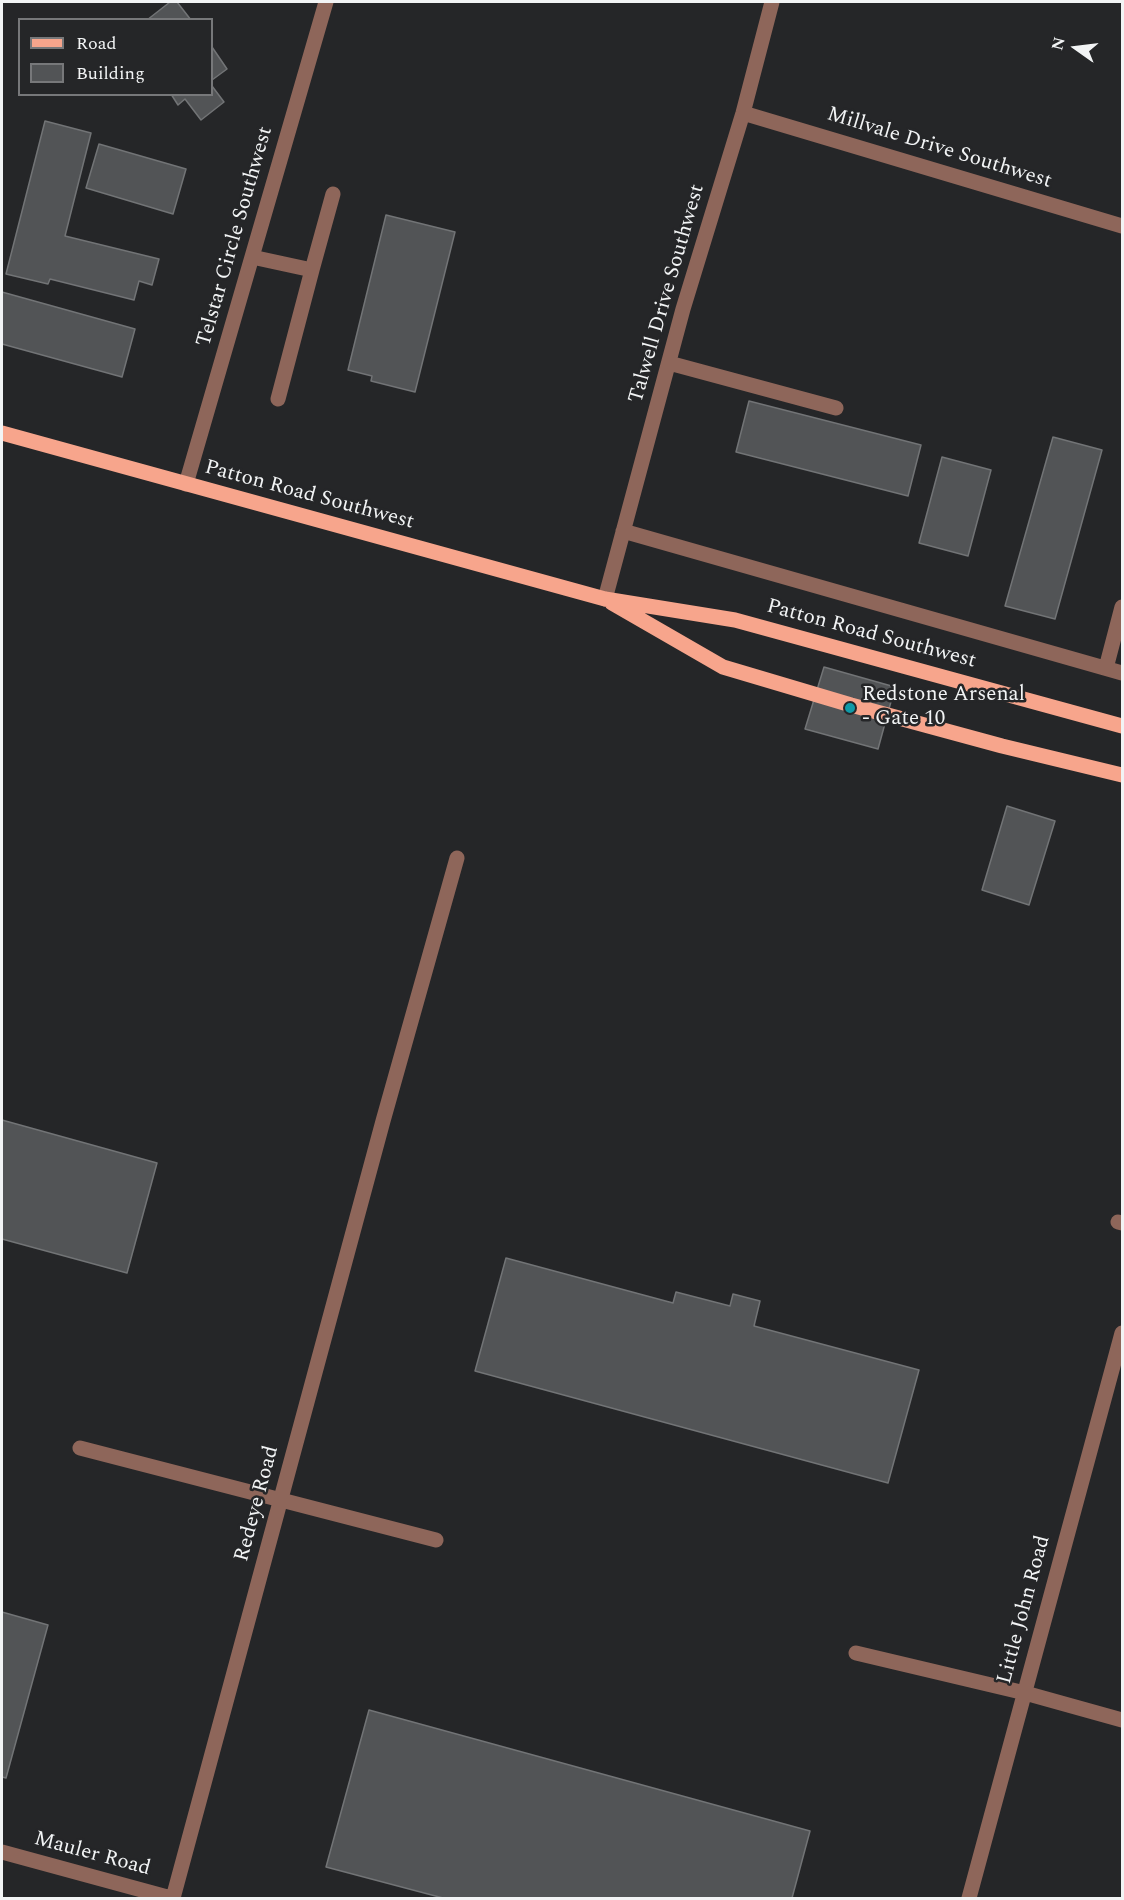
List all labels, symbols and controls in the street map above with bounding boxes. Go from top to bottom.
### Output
legend [18,18,213,96]
north arrow [1046,18,1106,78]
text: Road [76,30,117,57]
text: N [1045,34,1072,53]
text: Building [76,60,145,87]
street label: Millvale Drive Southwest [823,103,1055,195]
street label: Telstar Circle Southwest [192,124,280,350]
street label: Talwell Drive Southwest [625,182,711,406]
street label: Patton Road Southwest [201,456,417,536]
street label: Patton Road Southwest [763,595,979,675]
place label: Redstone Arsenal - Gate 10 [862,683,1025,733]
marker: Redstone Arsenal - Gate 10 [843,701,857,715]
street label: Redeye Road [230,1443,286,1565]
street label: Little John Road [993,1533,1057,1687]
street label: Mauler Road [31,1827,153,1883]

